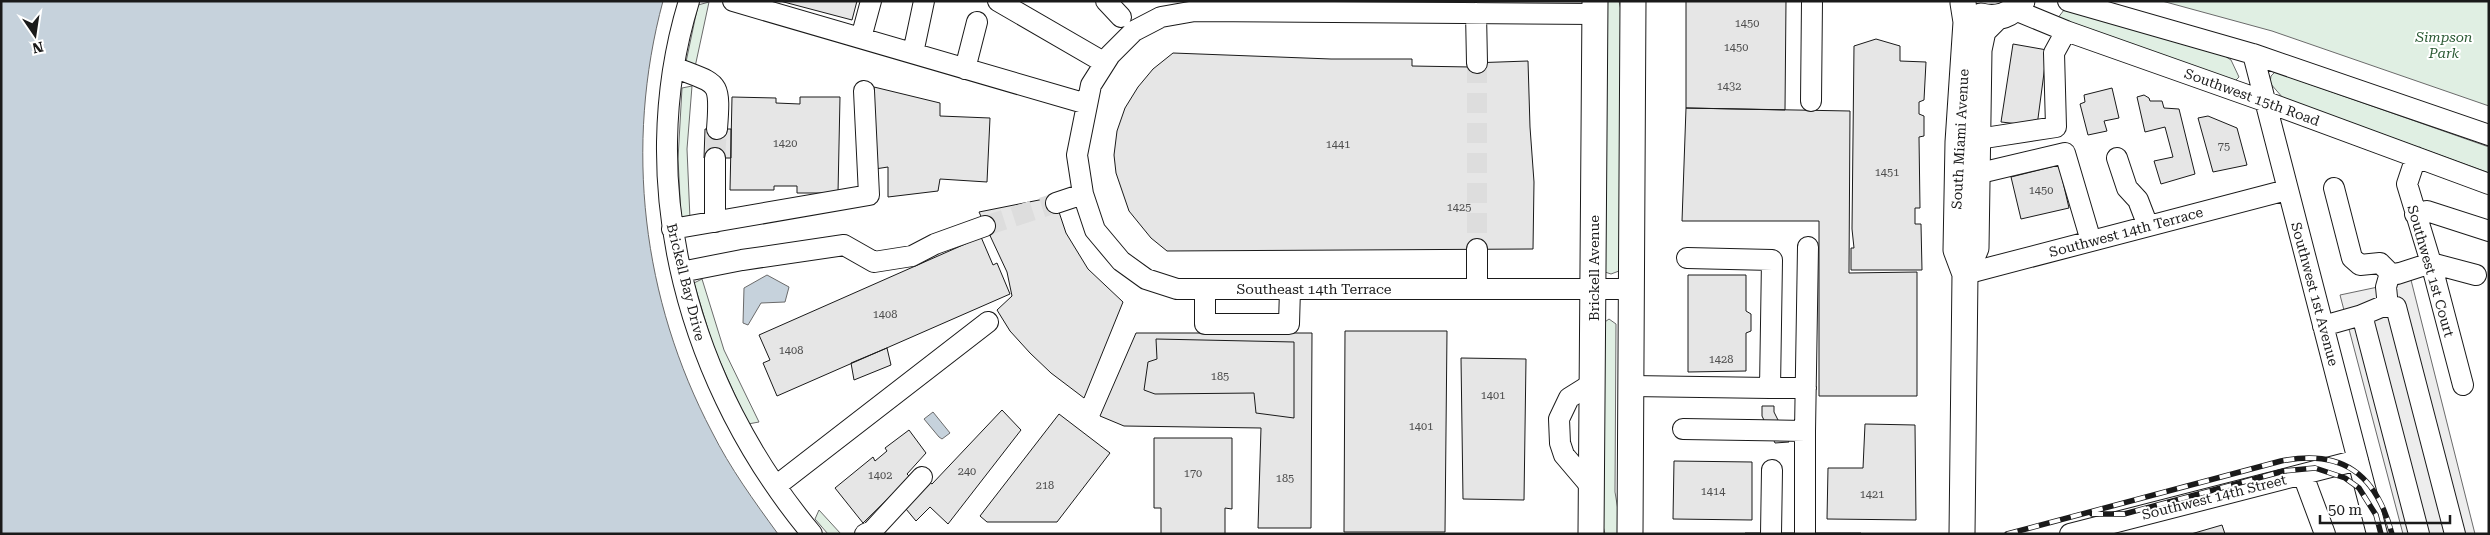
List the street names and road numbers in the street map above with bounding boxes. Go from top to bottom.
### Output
street label: Southwest 15th Road [2182,65,2322,129]
street label: South Miami Avenue [1948,68,1972,210]
street label: Southwest 1st Court [2404,203,2458,339]
street label: Southwest 14th Terrace [2047,204,2205,260]
street label: Brickell Avenue [1586,215,1602,321]
street label: Southwest 1st Avenue [2288,220,2342,368]
street label: Brickell Bay Drive [664,222,708,343]
street label: Southeast 14th Terrace [1236,281,1392,297]
street label: Southwest 14th Street [2140,471,2288,523]

